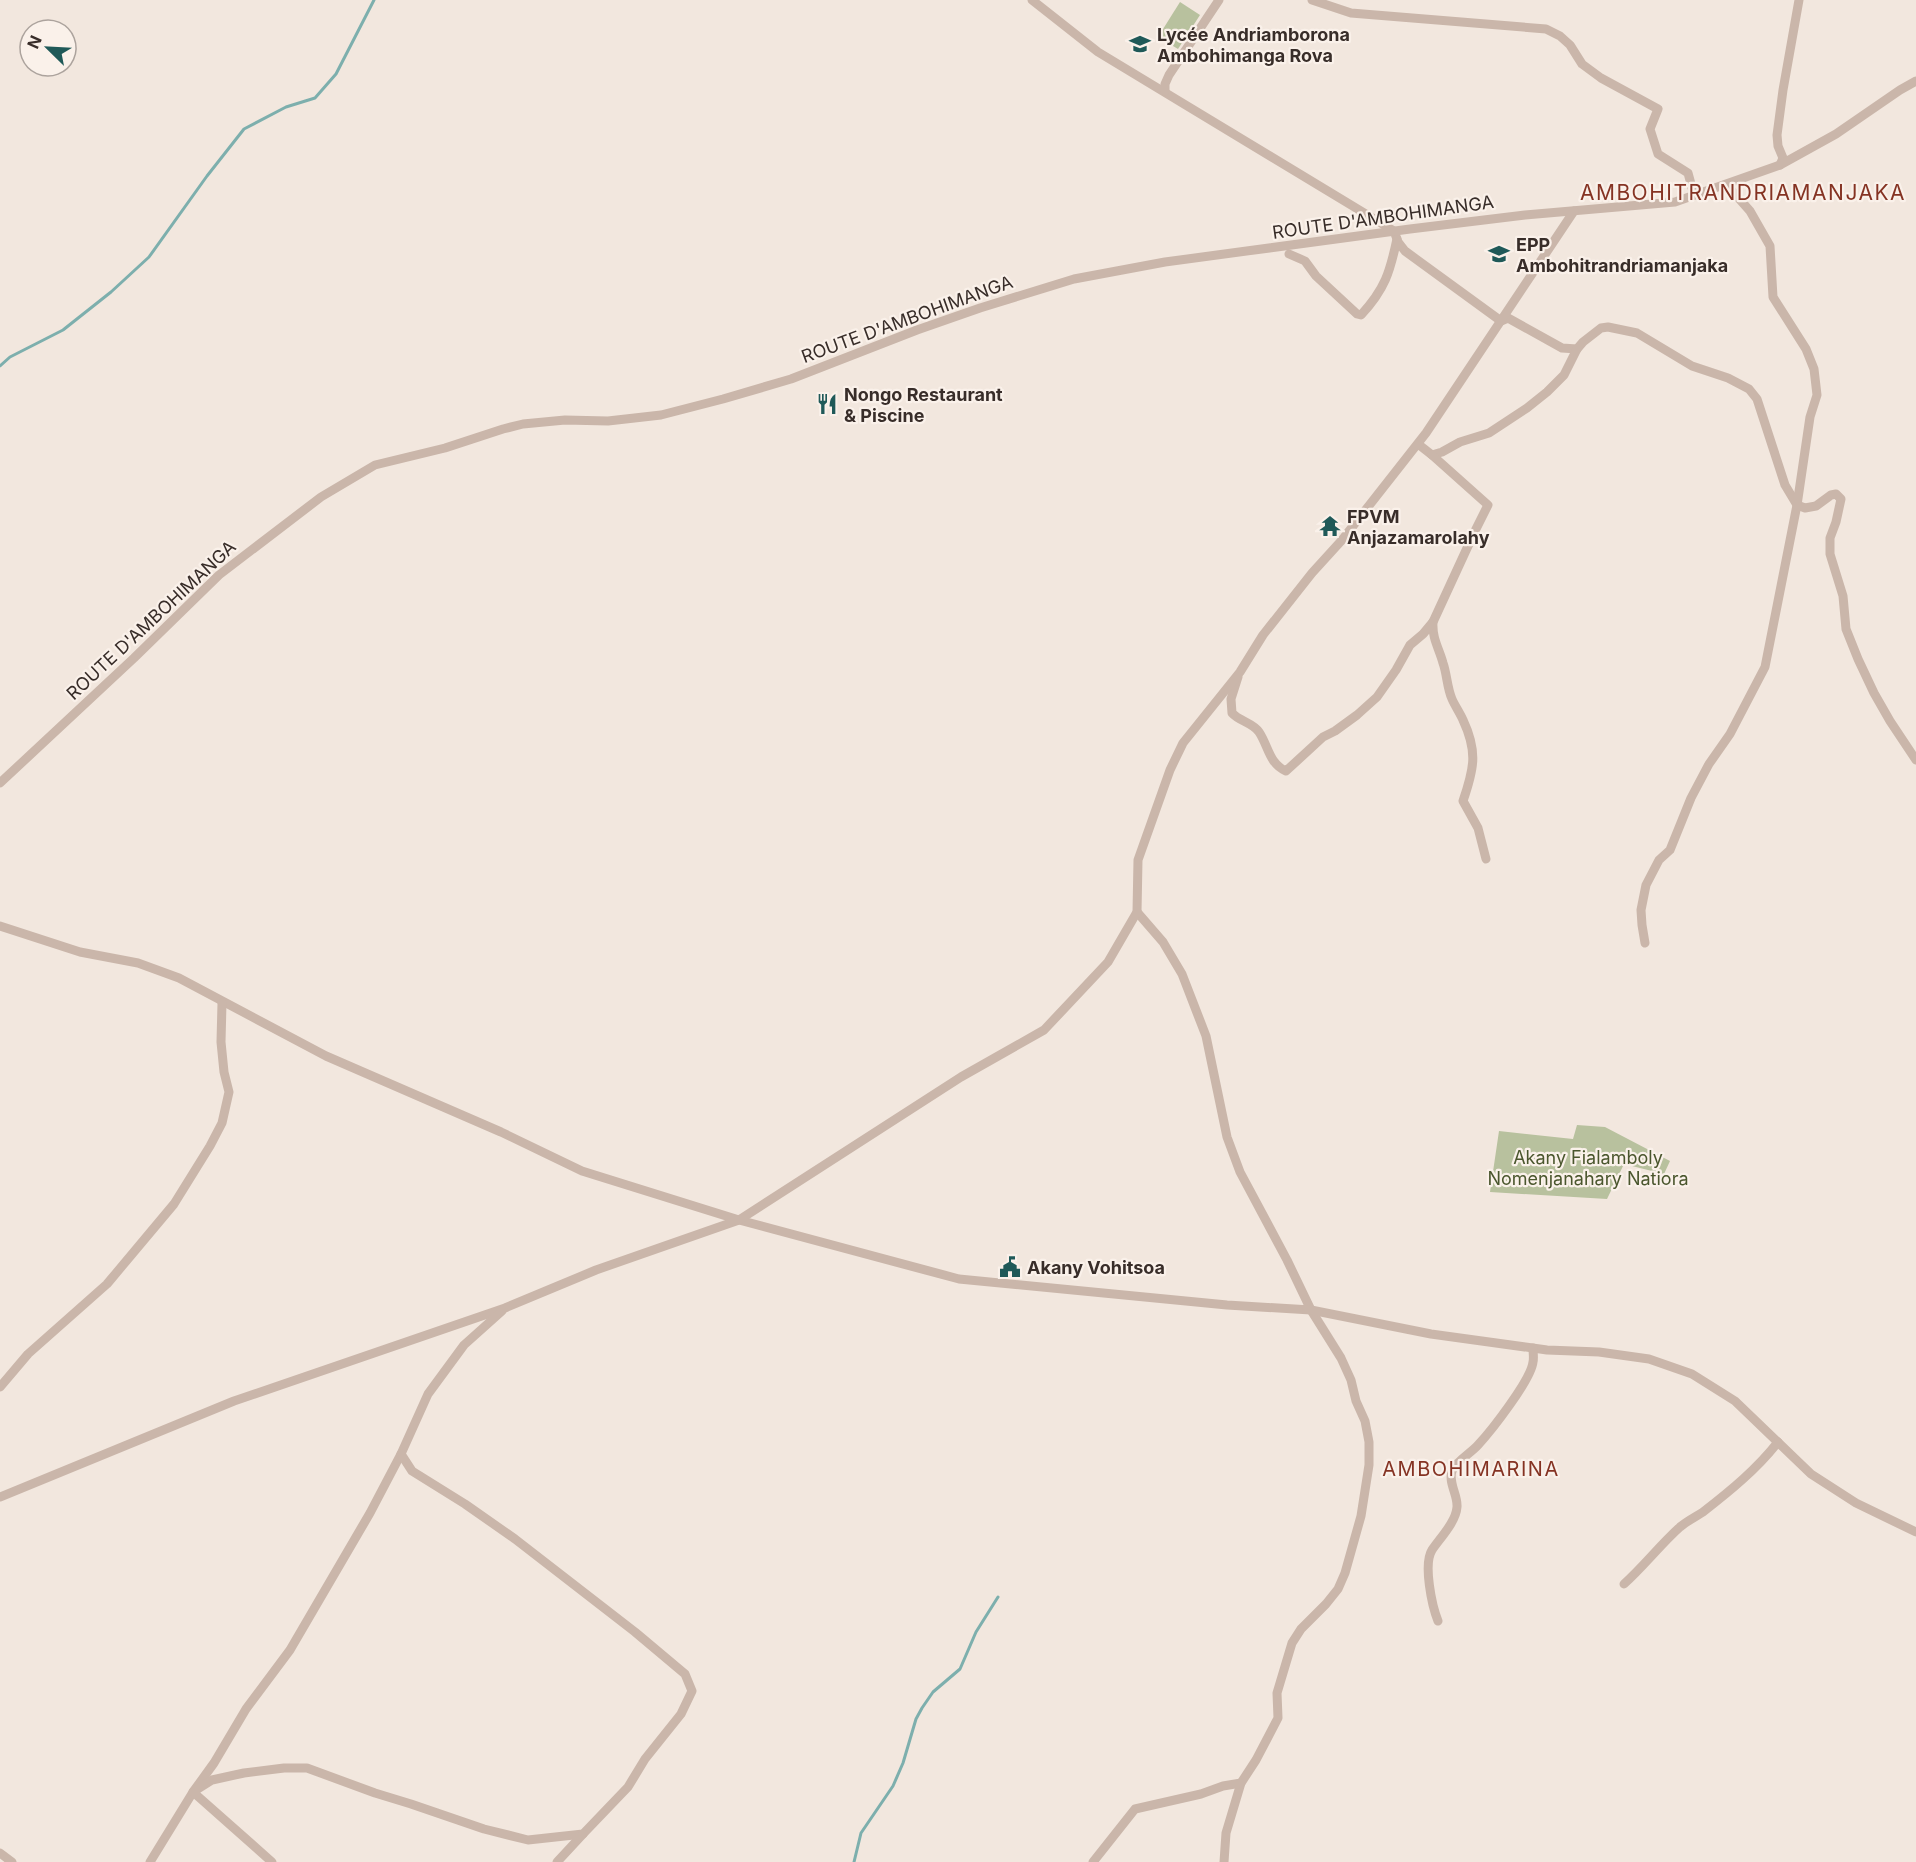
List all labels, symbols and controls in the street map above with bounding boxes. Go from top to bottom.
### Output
north arrow [18,18,78,78]
place label: Lycée Andriamborona Ambohimanga Rova [1157,24,1350,66]
text: N [23,32,46,52]
school or university icon: Lycée Andriamborona Ambohimanga Rova [1128,32,1152,56]
district label: AMBOHITRANDRIAMANJAKA [1580,180,1906,205]
street label: ROUTE D'AMBOHIMANGA [1271,191,1495,243]
place label: EPP Ambohitrandriamanjaka [1516,234,1728,276]
school or university icon: EPP Ambohitrandriamanjaka [1487,242,1511,266]
street label: ROUTE D'AMBOHIMANGA [798,271,1016,367]
place label: Nongo Restaurant & Piscine [844,384,1003,426]
restaurant icon: Nongo Restaurant & Piscine [815,392,839,416]
place label: FPVM Anjazamarolahy [1347,506,1490,548]
temple icon: FPVM Anjazamarolahy [1318,514,1342,538]
street label: ROUTE D'AMBOHIMANGA [62,536,240,704]
park label: Akany Fialamboly Nomenjanahary Natiora [1487,1147,1689,1189]
public building icon: Akany Vohitsoa [998,1255,1022,1279]
place label: Akany Vohitsoa [1027,1257,1165,1278]
district label: AMBOHIMARINA [1382,1457,1560,1481]

